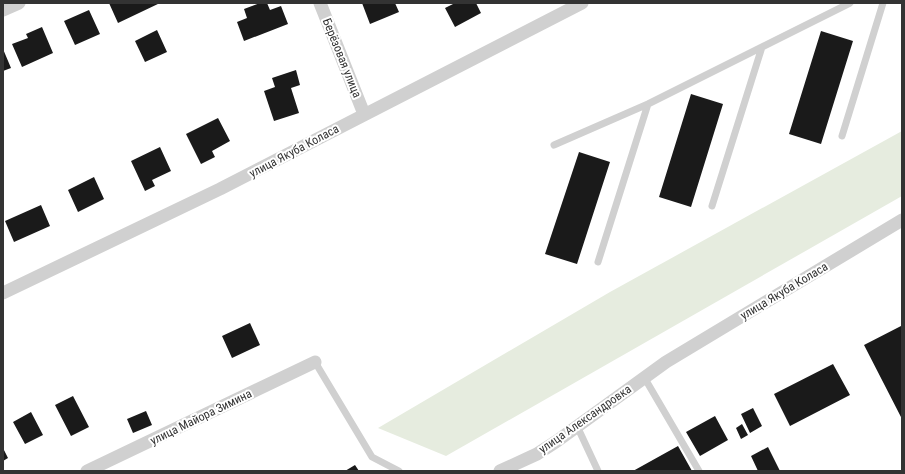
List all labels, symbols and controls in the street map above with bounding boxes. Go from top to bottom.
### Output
street label: Берёзовая улица [320,16,364,100]
street label: улица Якуба Коласа [247,121,341,180]
street label: улица Якуба Коласа [738,259,830,323]
street label: улица Александровка [536,382,634,456]
street label: улица Майора Зимина [148,386,254,448]

